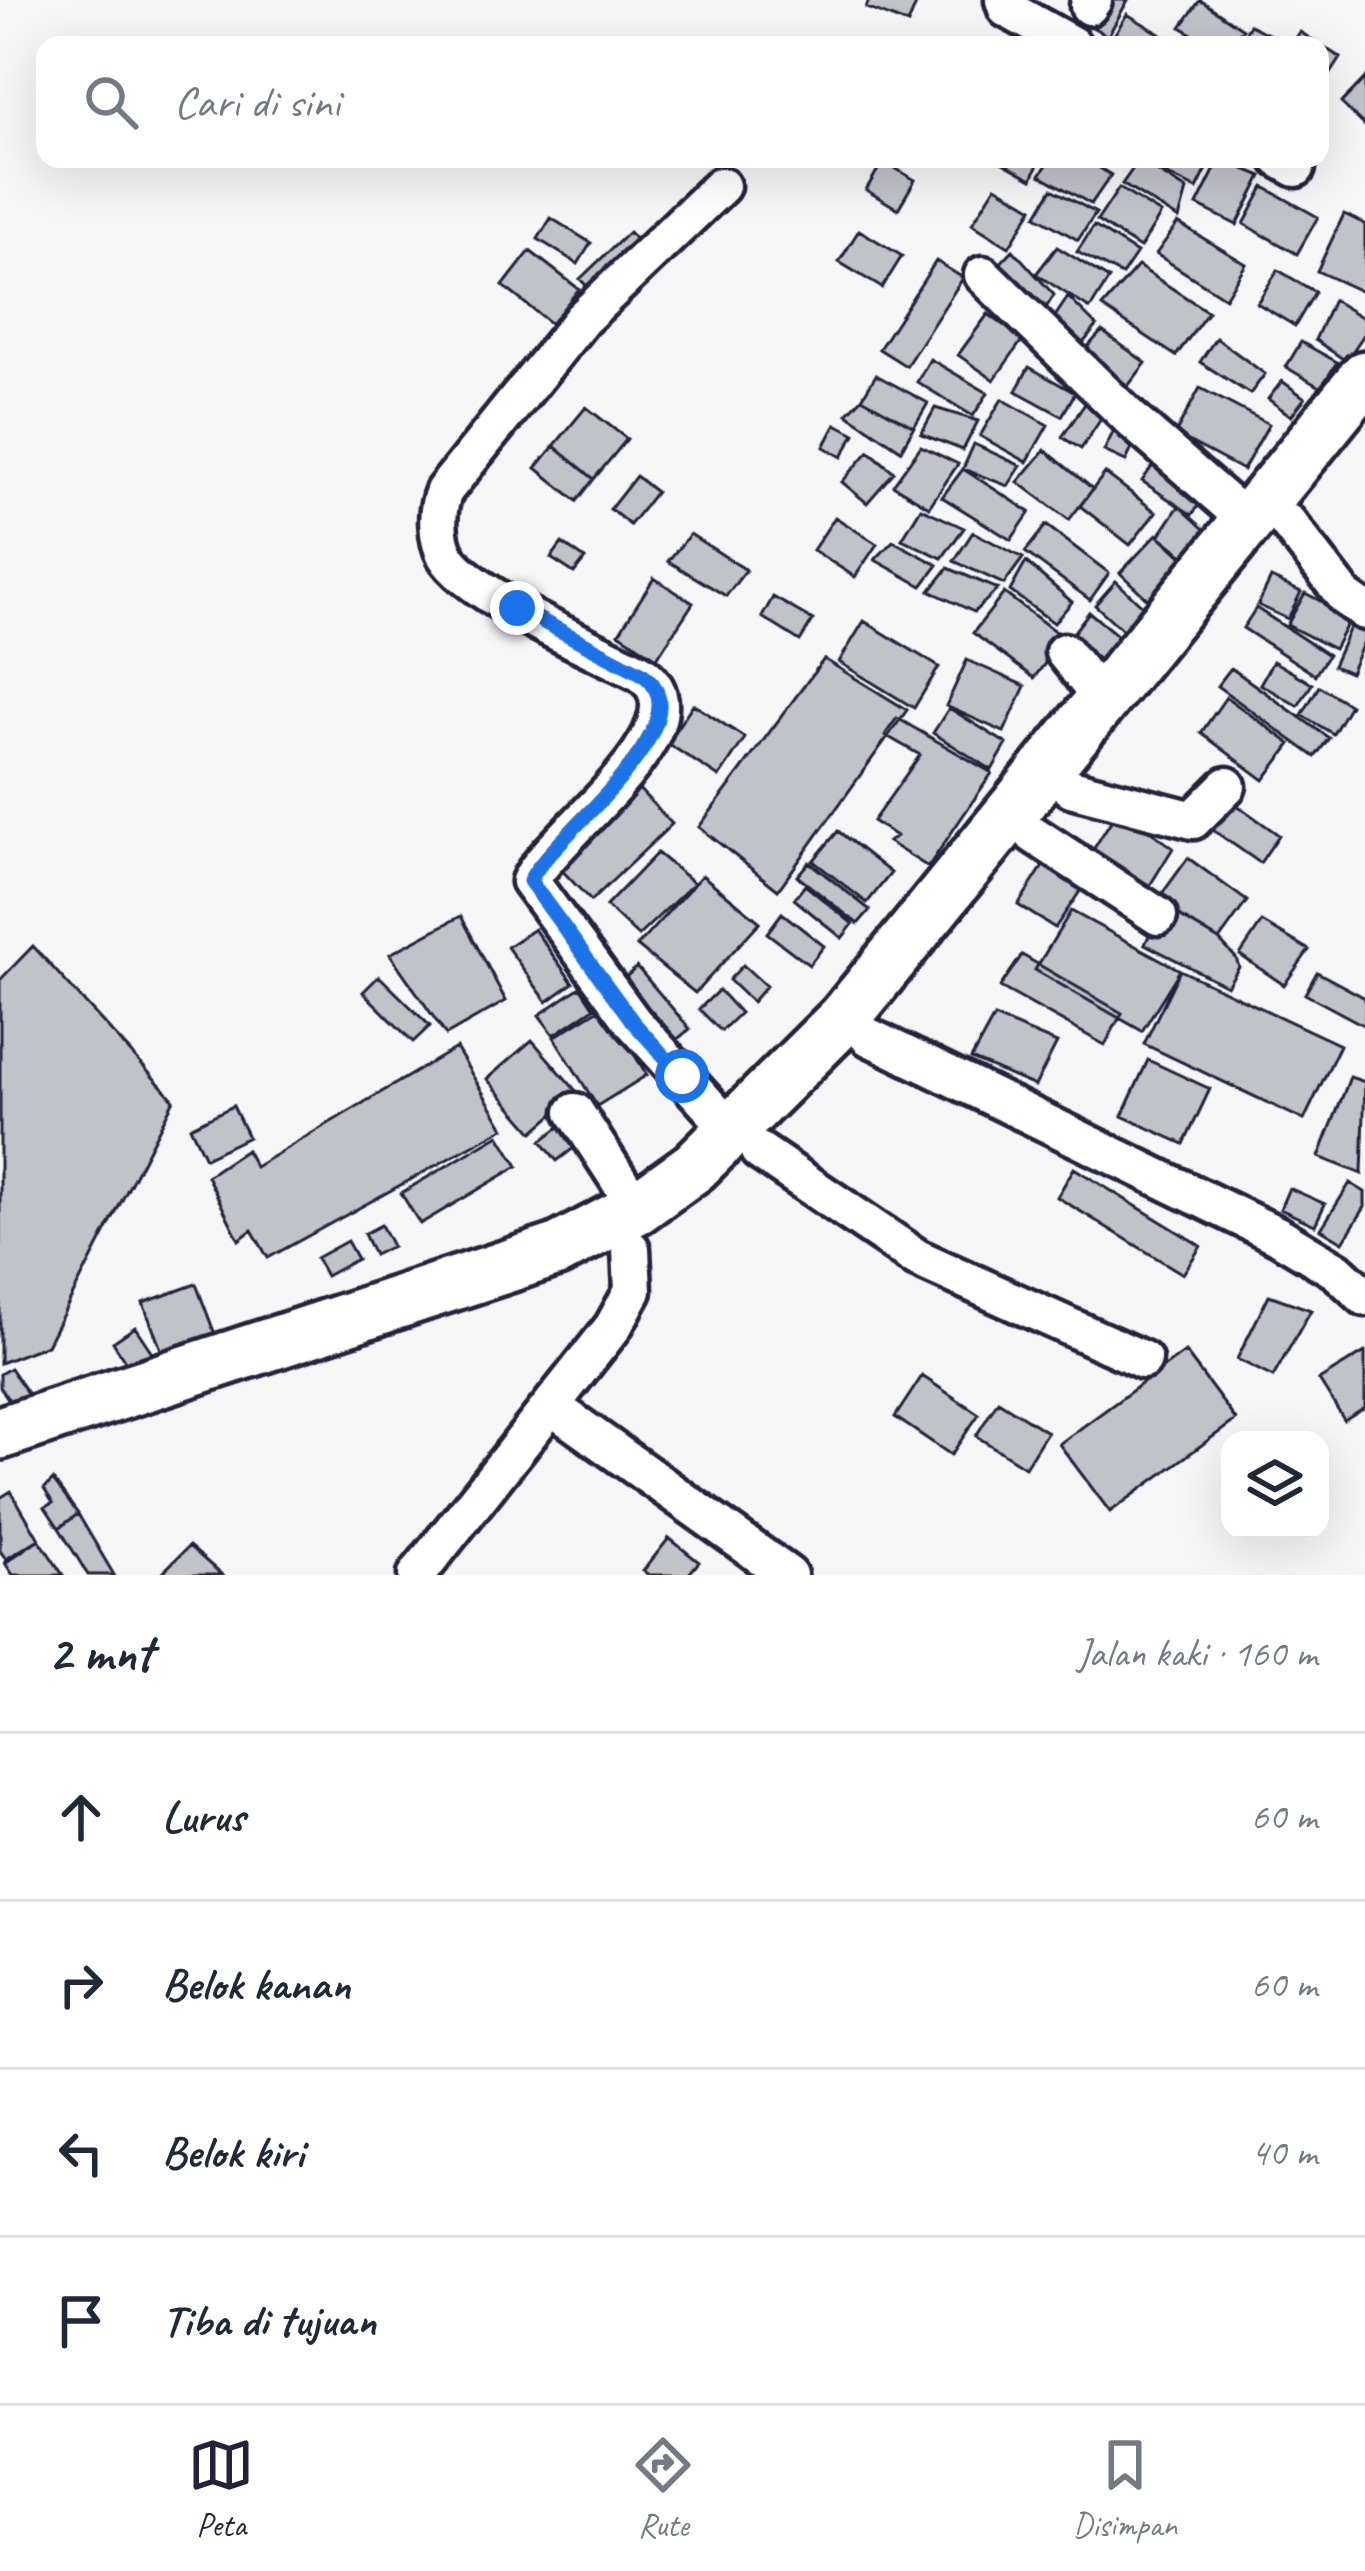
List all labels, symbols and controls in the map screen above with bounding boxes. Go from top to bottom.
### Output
search box [36,36,1329,168]
icon: search [78,69,144,135]
text: Cari di sini [174,74,340,131]
route end [490,581,544,635]
route start [655,1049,709,1103]
map controls [1221,1431,1329,1539]
button: layers [1221,1431,1329,1539]
text: 2 mnt [48,1621,153,1685]
text: Jalan kaki · 160 m [1077,1629,1317,1678]
icon: ahead [48,1784,114,1850]
text: Lurus [162,1788,245,1845]
text: 60 m [1251,1792,1317,1841]
icon: right [48,1952,114,2018]
text: Belok kanan [162,1956,350,2013]
text: 60 m [1251,1960,1317,2009]
icon: left [48,2120,114,2186]
text: Belok kiri [162,2124,304,2181]
text: 40 m [1251,2128,1317,2177]
icon: arrive [48,2288,114,2354]
text: Tiba di tujuan [162,2292,376,2349]
tab: Peta [188,2432,254,2546]
tab: Rute [630,2432,696,2546]
tab: Disimpan [1073,2432,1177,2546]

